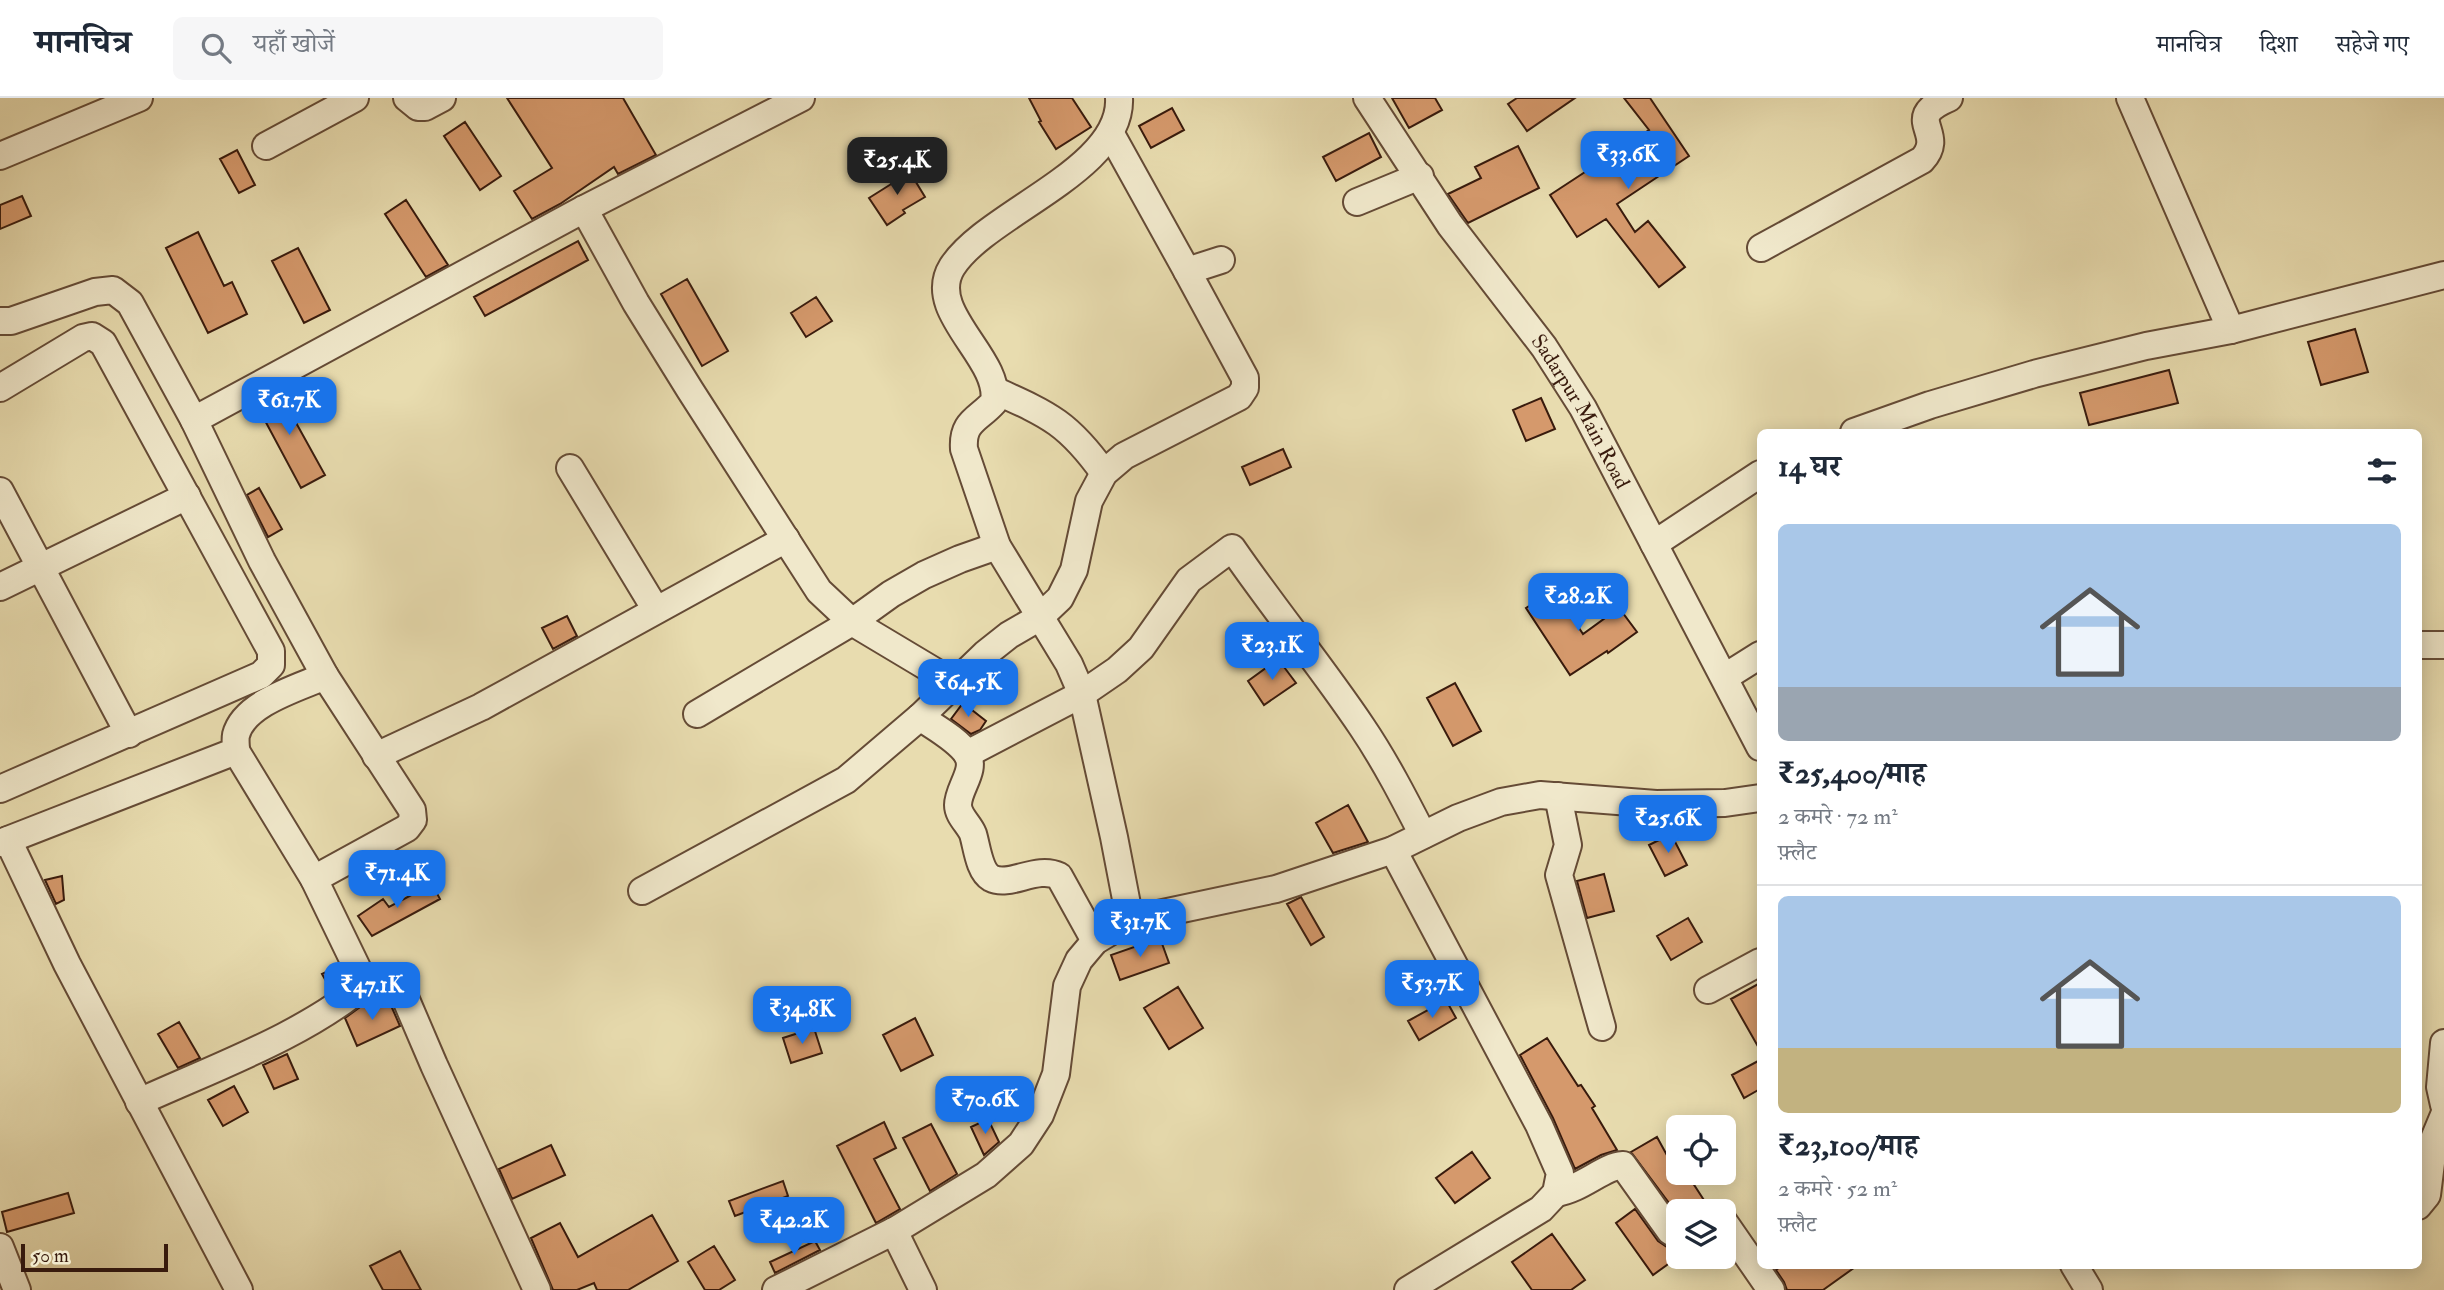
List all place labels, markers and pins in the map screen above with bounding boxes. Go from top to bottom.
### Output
pin: ₹33.6K [1571,132,1685,191]
pin: ₹25.4K [840,138,954,197]
pin: ₹61.7K [232,378,346,437]
pin: ₹28.2K [1521,574,1635,633]
pin: ₹23.1K [1215,622,1329,682]
pin: ₹64.5K [911,660,1025,719]
pin: ₹25.6K [1611,796,1725,855]
pin: ₹71.4K [340,850,454,910]
pin: ₹31.7K [1083,900,1197,959]
pin: ₹53.7K [1375,960,1489,1020]
pin: ₹47.1K [315,962,429,1022]
pin: ₹34.8K [745,986,859,1046]
pin: ₹70.6K [928,1076,1042,1136]
pin: ₹42.2K [737,1198,851,1257]

